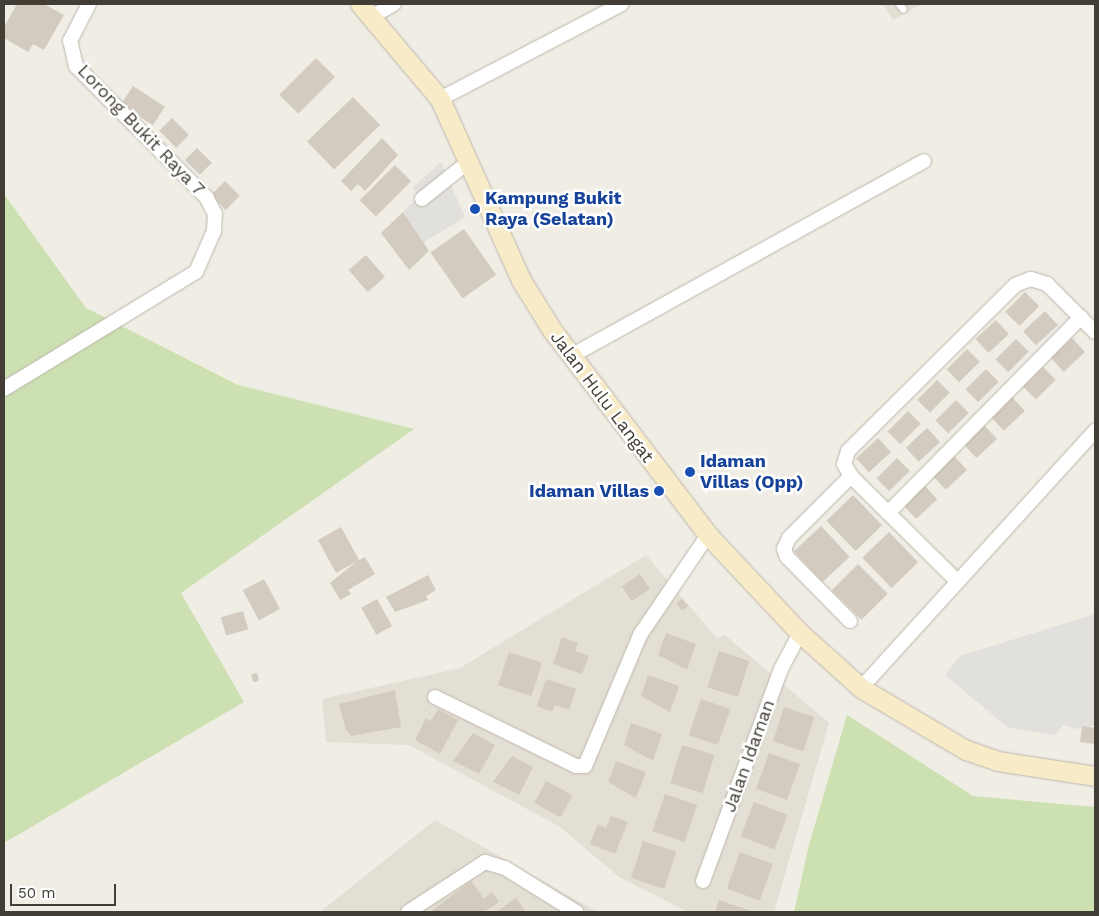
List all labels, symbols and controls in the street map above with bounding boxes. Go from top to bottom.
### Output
street label: Lorong Bukit Raya 7 [73,60,209,200]
place label: Kampung Bukit Raya (Selatan) [485,188,621,230]
marker: Kampung Bukit Raya (Selatan) [469,203,481,215]
street label: Jalan Hulu Langat [546,327,658,467]
place label: Idaman Villas (Opp) [700,451,804,494]
marker: Idaman Villas (Opp) [684,466,696,478]
place label: Idaman Villas [528,480,649,502]
marker: Idaman Villas [653,485,665,497]
street label: Jalan Idaman [719,697,779,815]
scale bar [12,874,119,906]
text: 50 m [18,884,55,902]

